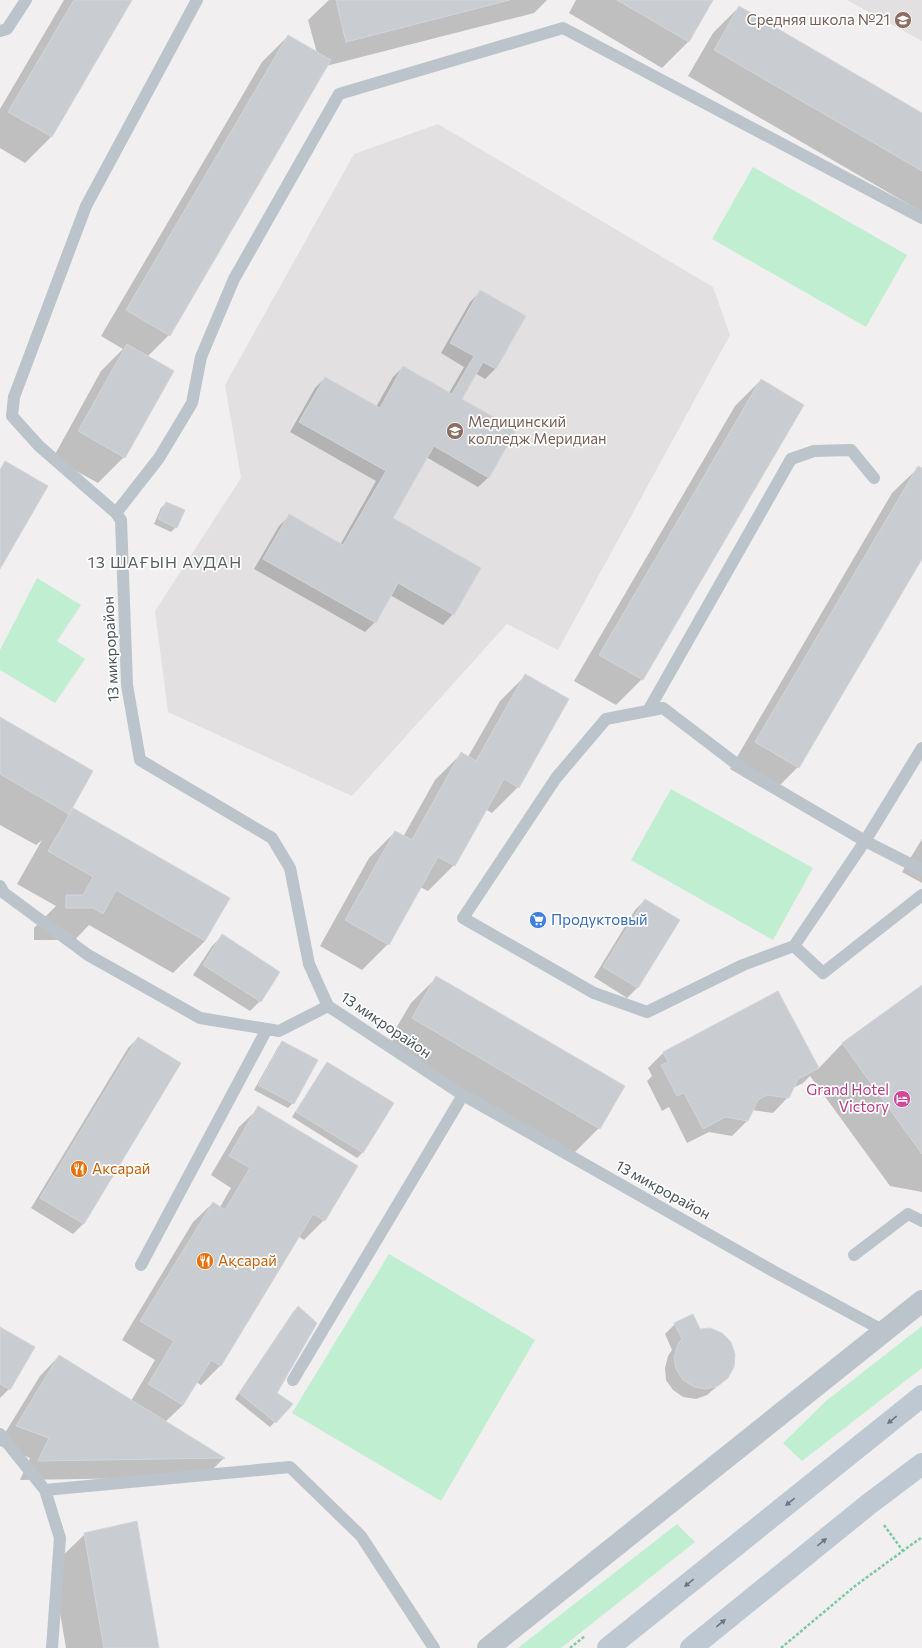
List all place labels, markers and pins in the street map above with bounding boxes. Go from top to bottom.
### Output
place label: Средняя школа №21 [746,10,890,28]
school or university icon: Средняя школа №21 [893,10,913,30]
place label: Медицинский колледж Меридиан [468,412,607,447]
school or university icon: Медицинский колледж Меридиан [445,421,465,441]
supermarket icon: Продуктовый [528,910,548,930]
place label: Продуктовый [551,910,648,928]
place label: Grand Hotel Victory [806,1080,889,1115]
hotel icon: Grand Hotel Victory [892,1089,912,1109]
restaurant icon: Аксарай [69,1159,89,1179]
place label: Аксарай [92,1159,150,1177]
restaurant icon: Ақсарай [195,1251,215,1271]
place label: Ақсарай [218,1251,277,1269]

